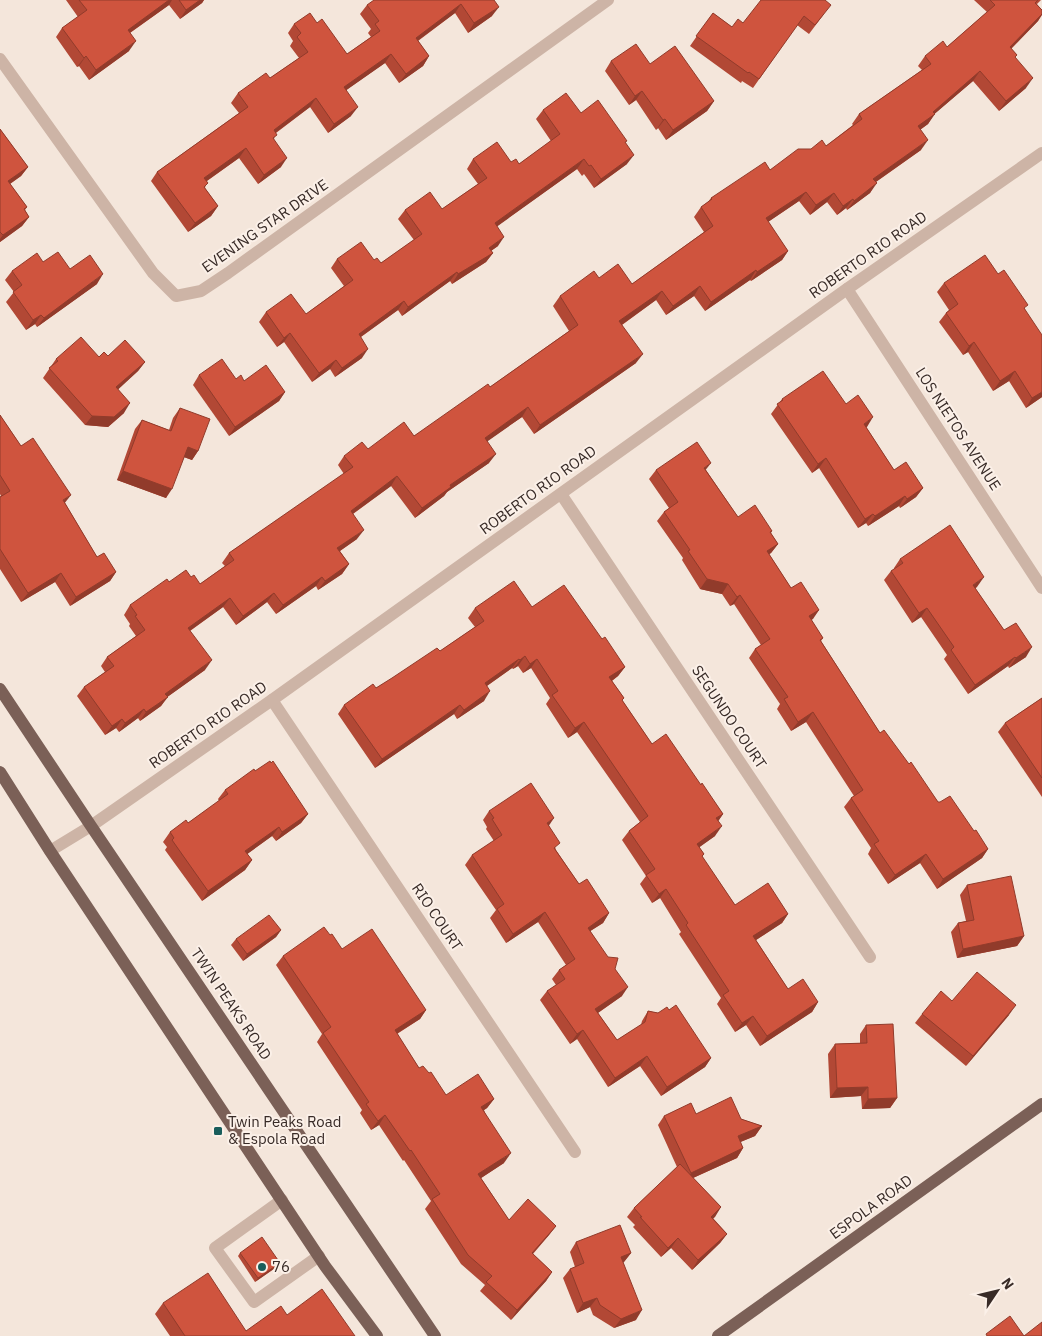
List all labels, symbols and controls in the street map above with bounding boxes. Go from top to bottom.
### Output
street label: EVENING STAR DRIVE [198,175,332,276]
street label: ROBERTO RIO ROAD [805,207,930,302]
street label: LOS NIETOS AVENUE [912,364,1005,494]
street label: ROBERTO RIO ROAD [476,441,600,538]
street label: SEGUNDO COURT [688,661,771,772]
street label: ROBERTO RIO ROAD [145,677,270,772]
street label: RIO COURT [408,879,467,954]
street label: TWIN PEAKS ROAD [187,944,276,1063]
place label: Twin Peaks Road & Espola Road [228,1112,341,1148]
marker: Twin Peaks Road & Espola Road [212,1125,224,1137]
street label: ESPOLA ROAD [826,1170,916,1243]
place label: 76 [272,1257,290,1276]
marker: 76 [256,1261,268,1273]
north arrow [972,1266,1022,1316]
text: N [997,1274,1018,1293]

